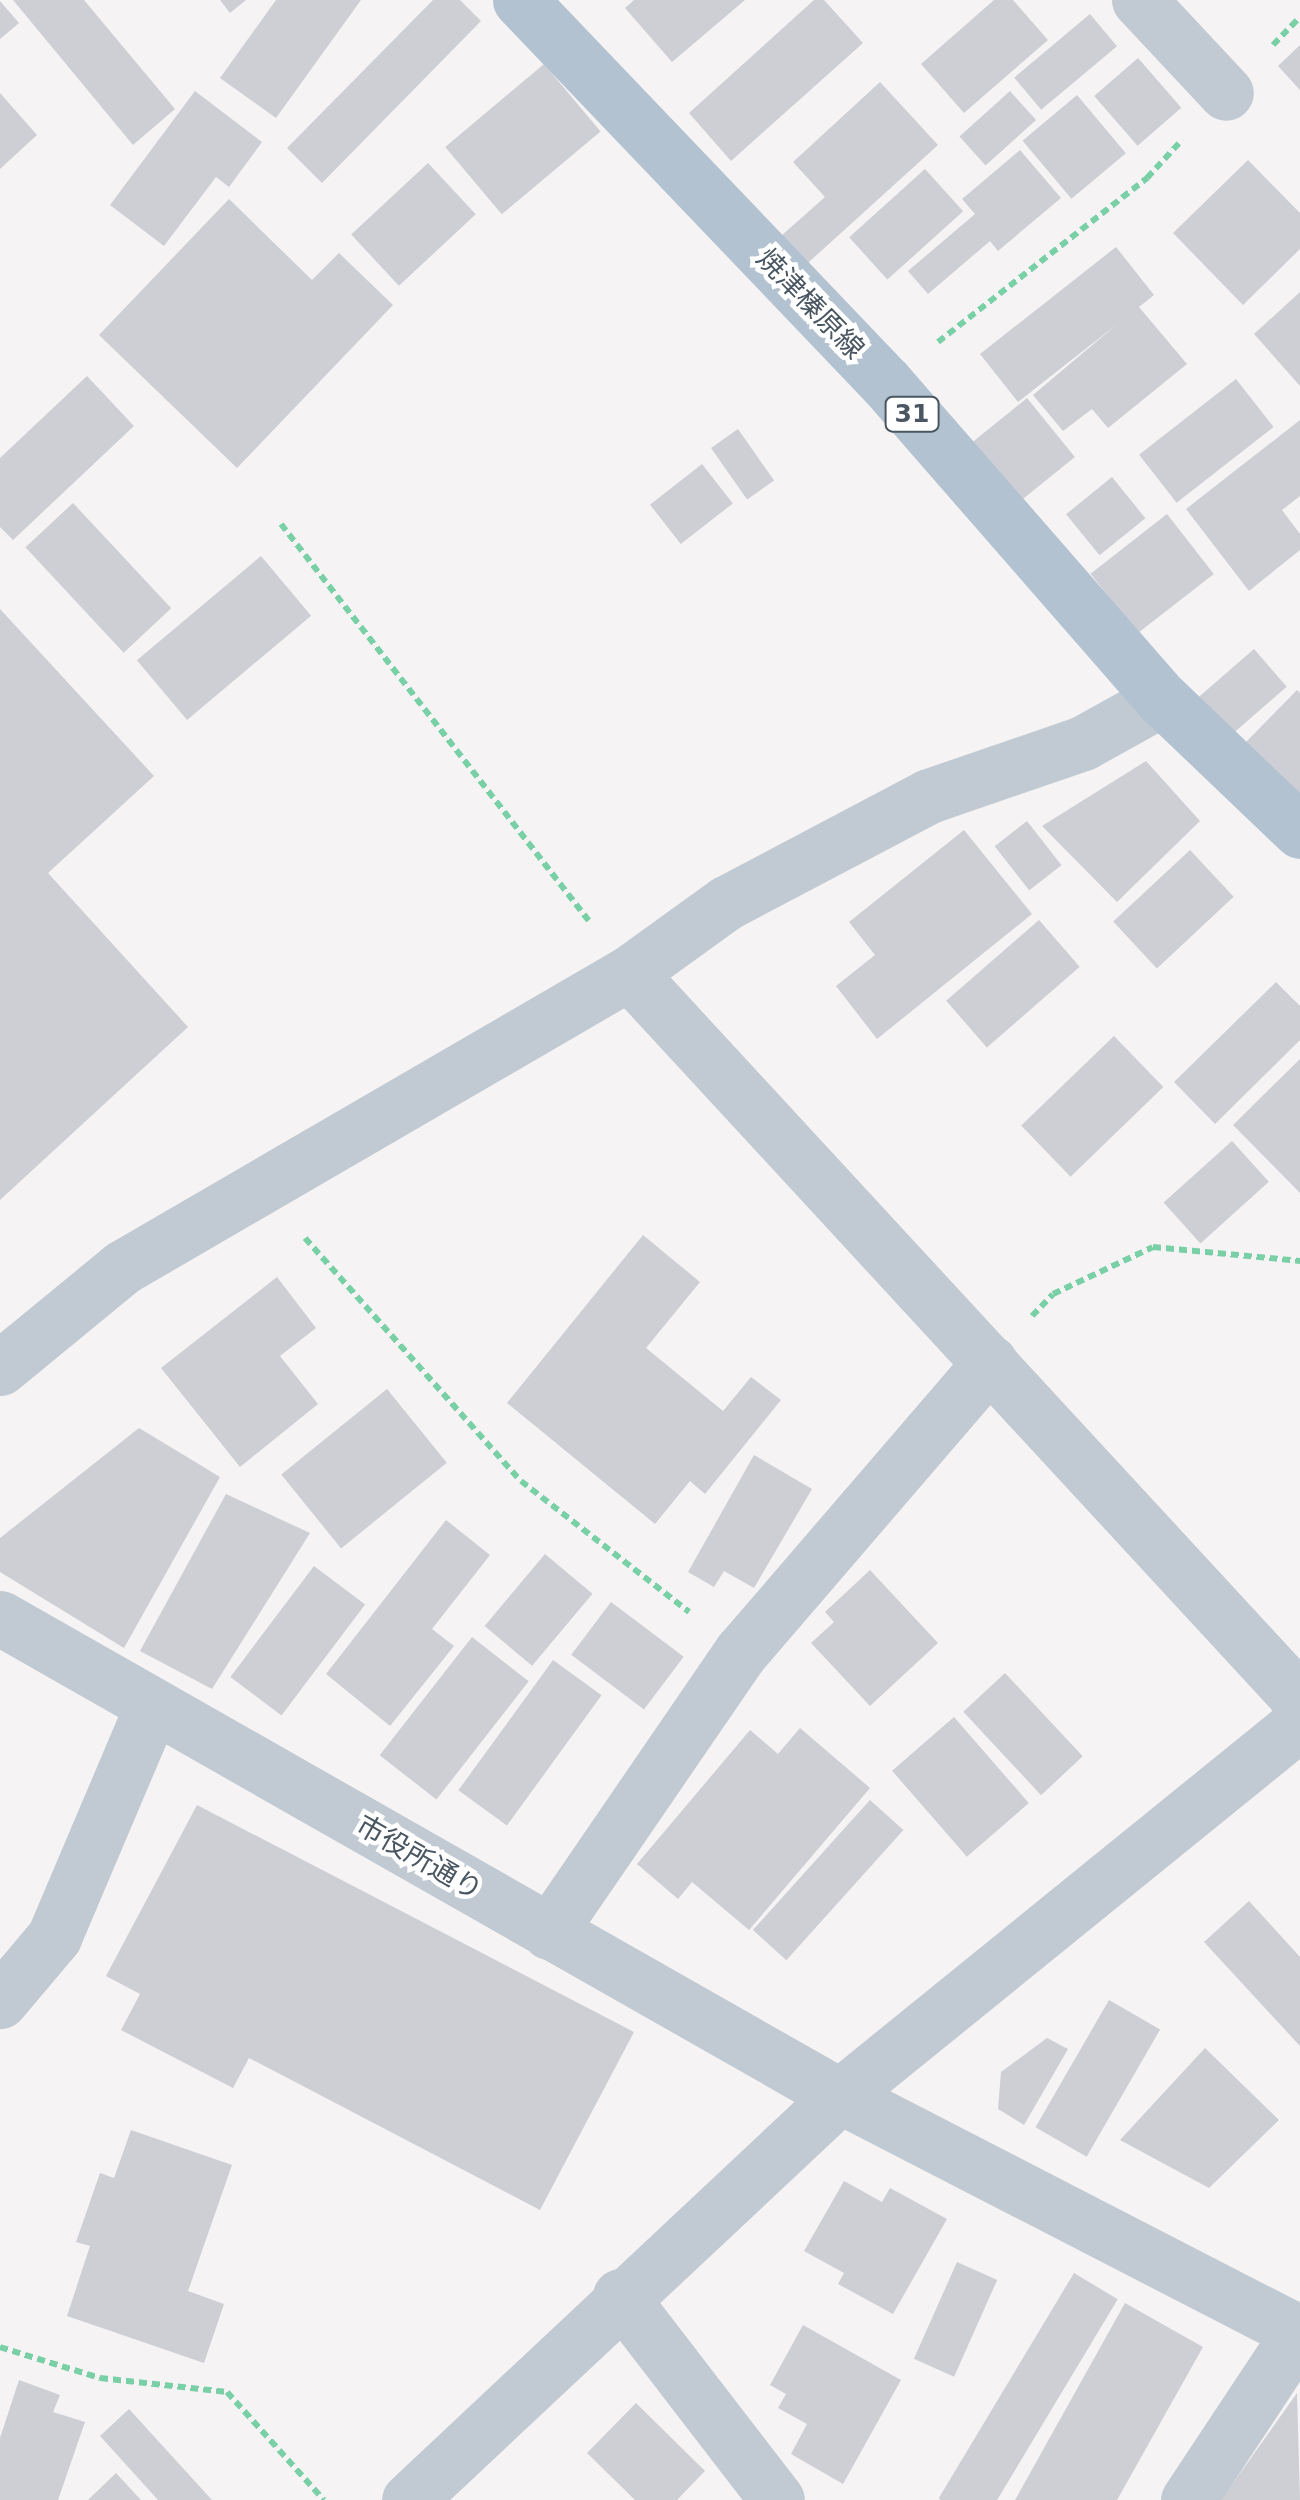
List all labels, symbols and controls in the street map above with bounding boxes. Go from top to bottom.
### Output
street label: 焼津榛原線 [749,242,871,366]
road number: 31 [884,394,940,434]
street label: 市役所通り [350,1808,488,1908]

